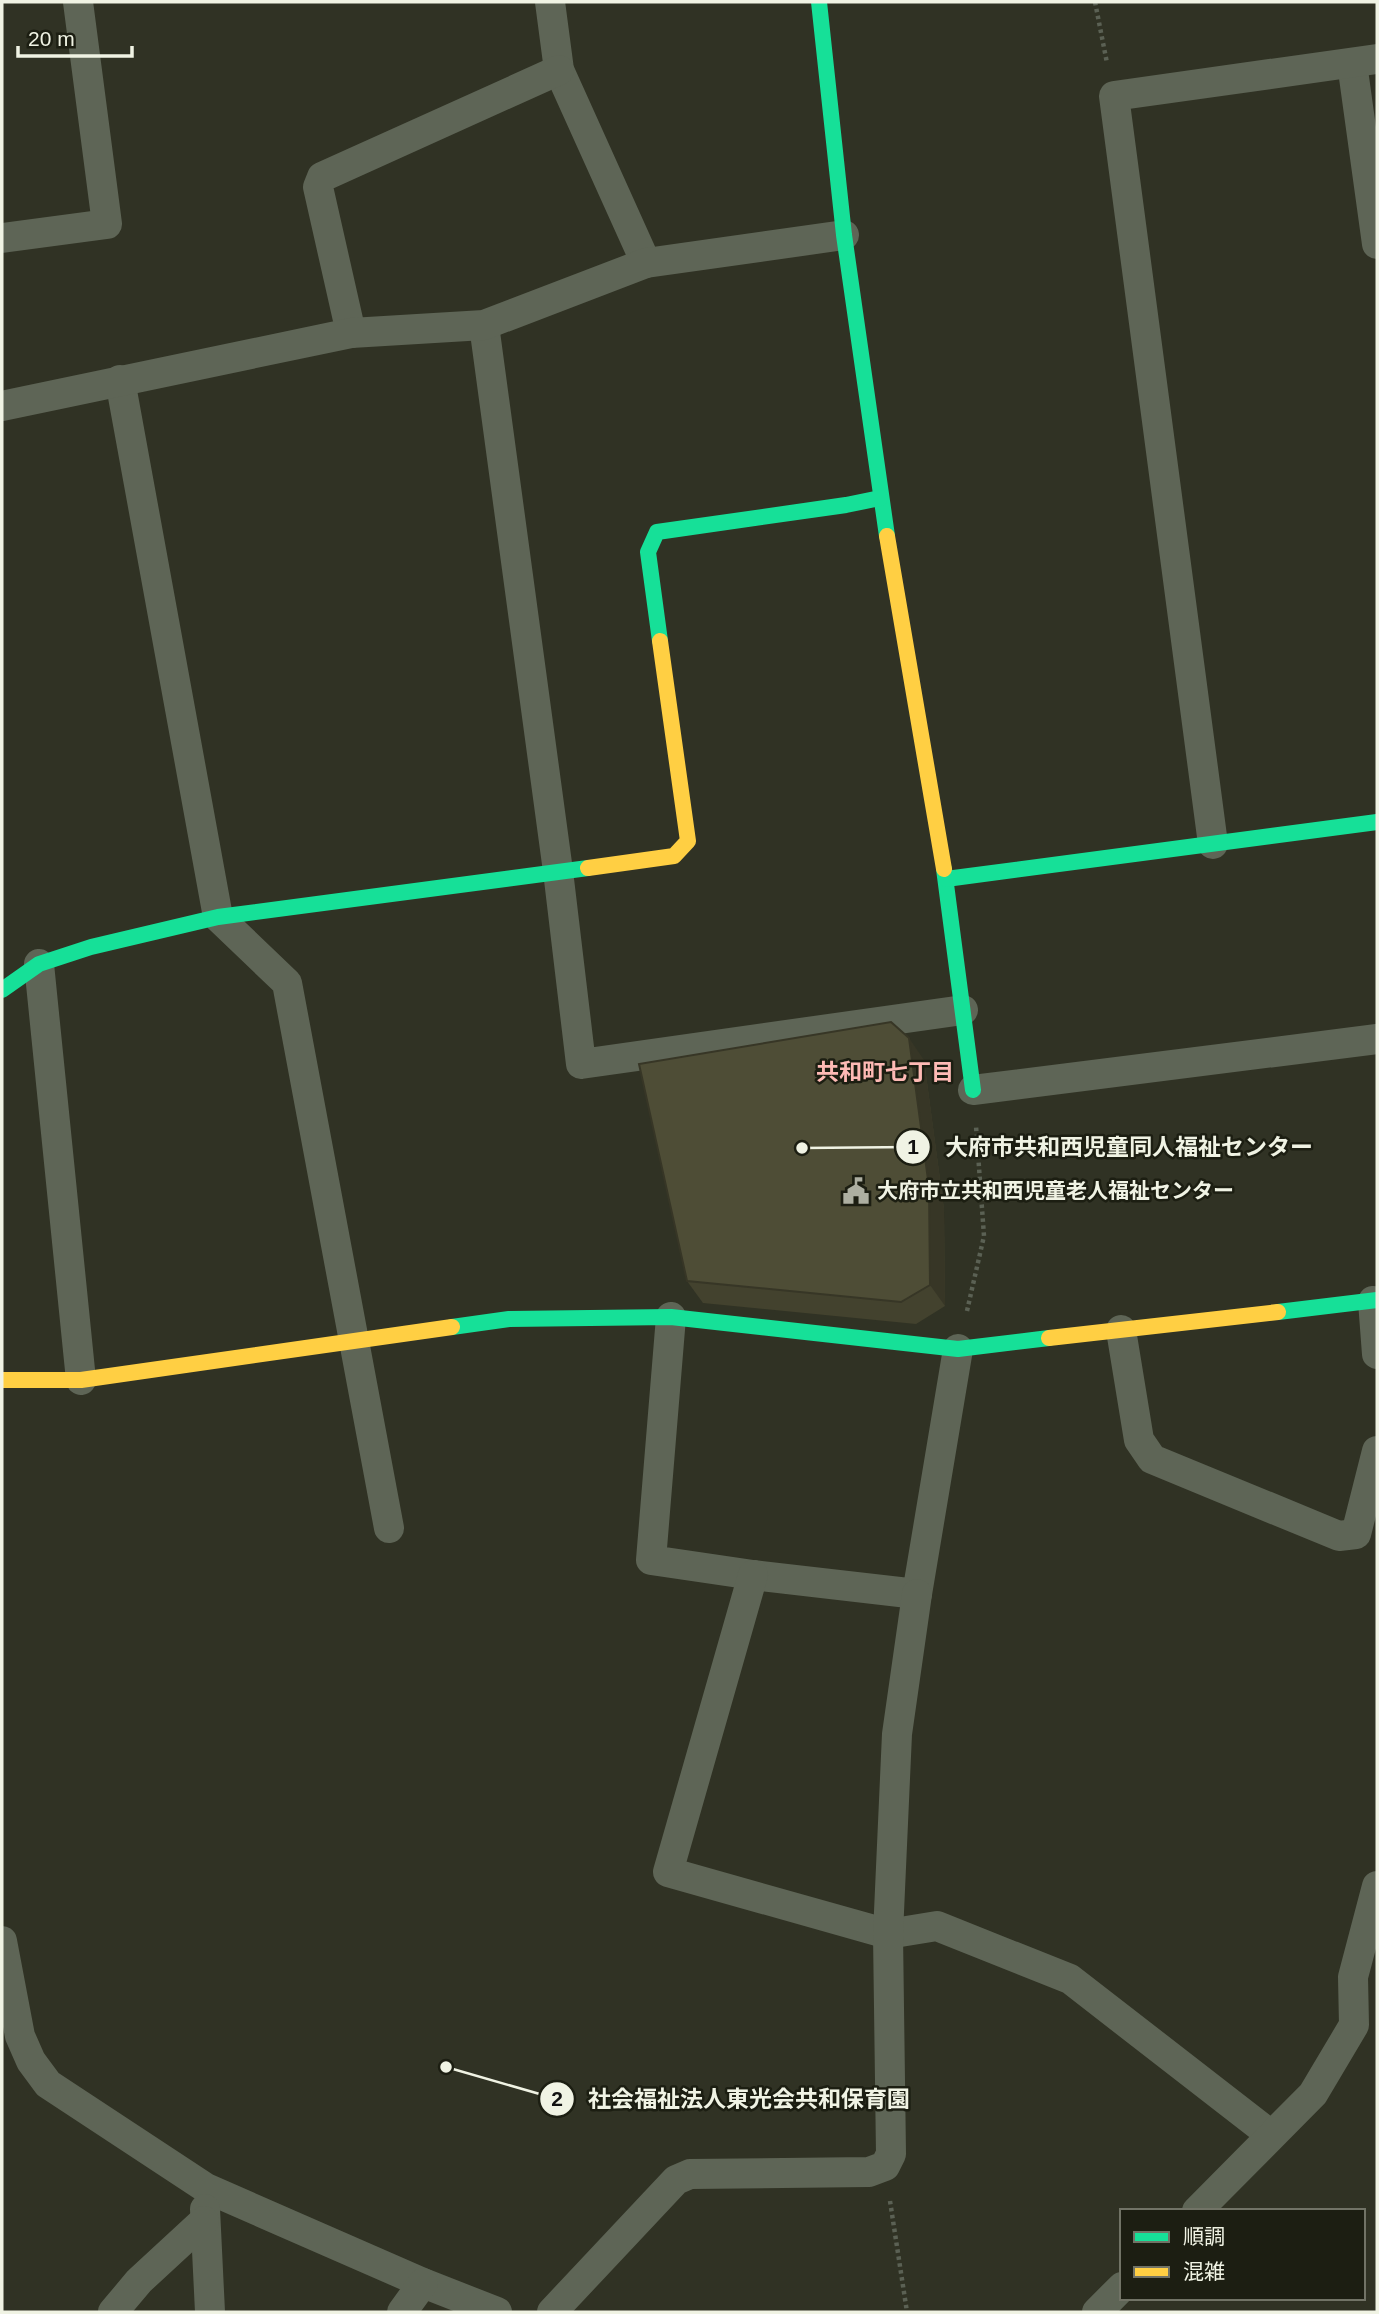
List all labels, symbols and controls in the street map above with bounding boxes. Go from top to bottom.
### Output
scale bar [18,14,131,58]
text: 20 m [28,27,75,50]
district label: 共和町七丁目 [816,1059,954,1085]
callout: 大府市共和西児童同人福祉センター [896,1125,1327,1169]
text: 大府市共和西児童同人福祉センター [945,1134,1313,1160]
text: 1 [907,1135,919,1158]
public building icon: 大府市立共和西児童老人福祉センター [841,1176,871,1206]
place label: 大府市立共和西児童老人福祉センター [877,1179,1234,1202]
callout: 社会福祉法人東光会共和保育園 [539,2077,924,2121]
text: 社会福祉法人東光会共和保育園 [588,2086,910,2112]
text: 2 [551,2087,563,2110]
legend [1120,2209,1365,2300]
text: 順調 [1183,2225,1225,2248]
text: 混雑 [1183,2260,1225,2283]

